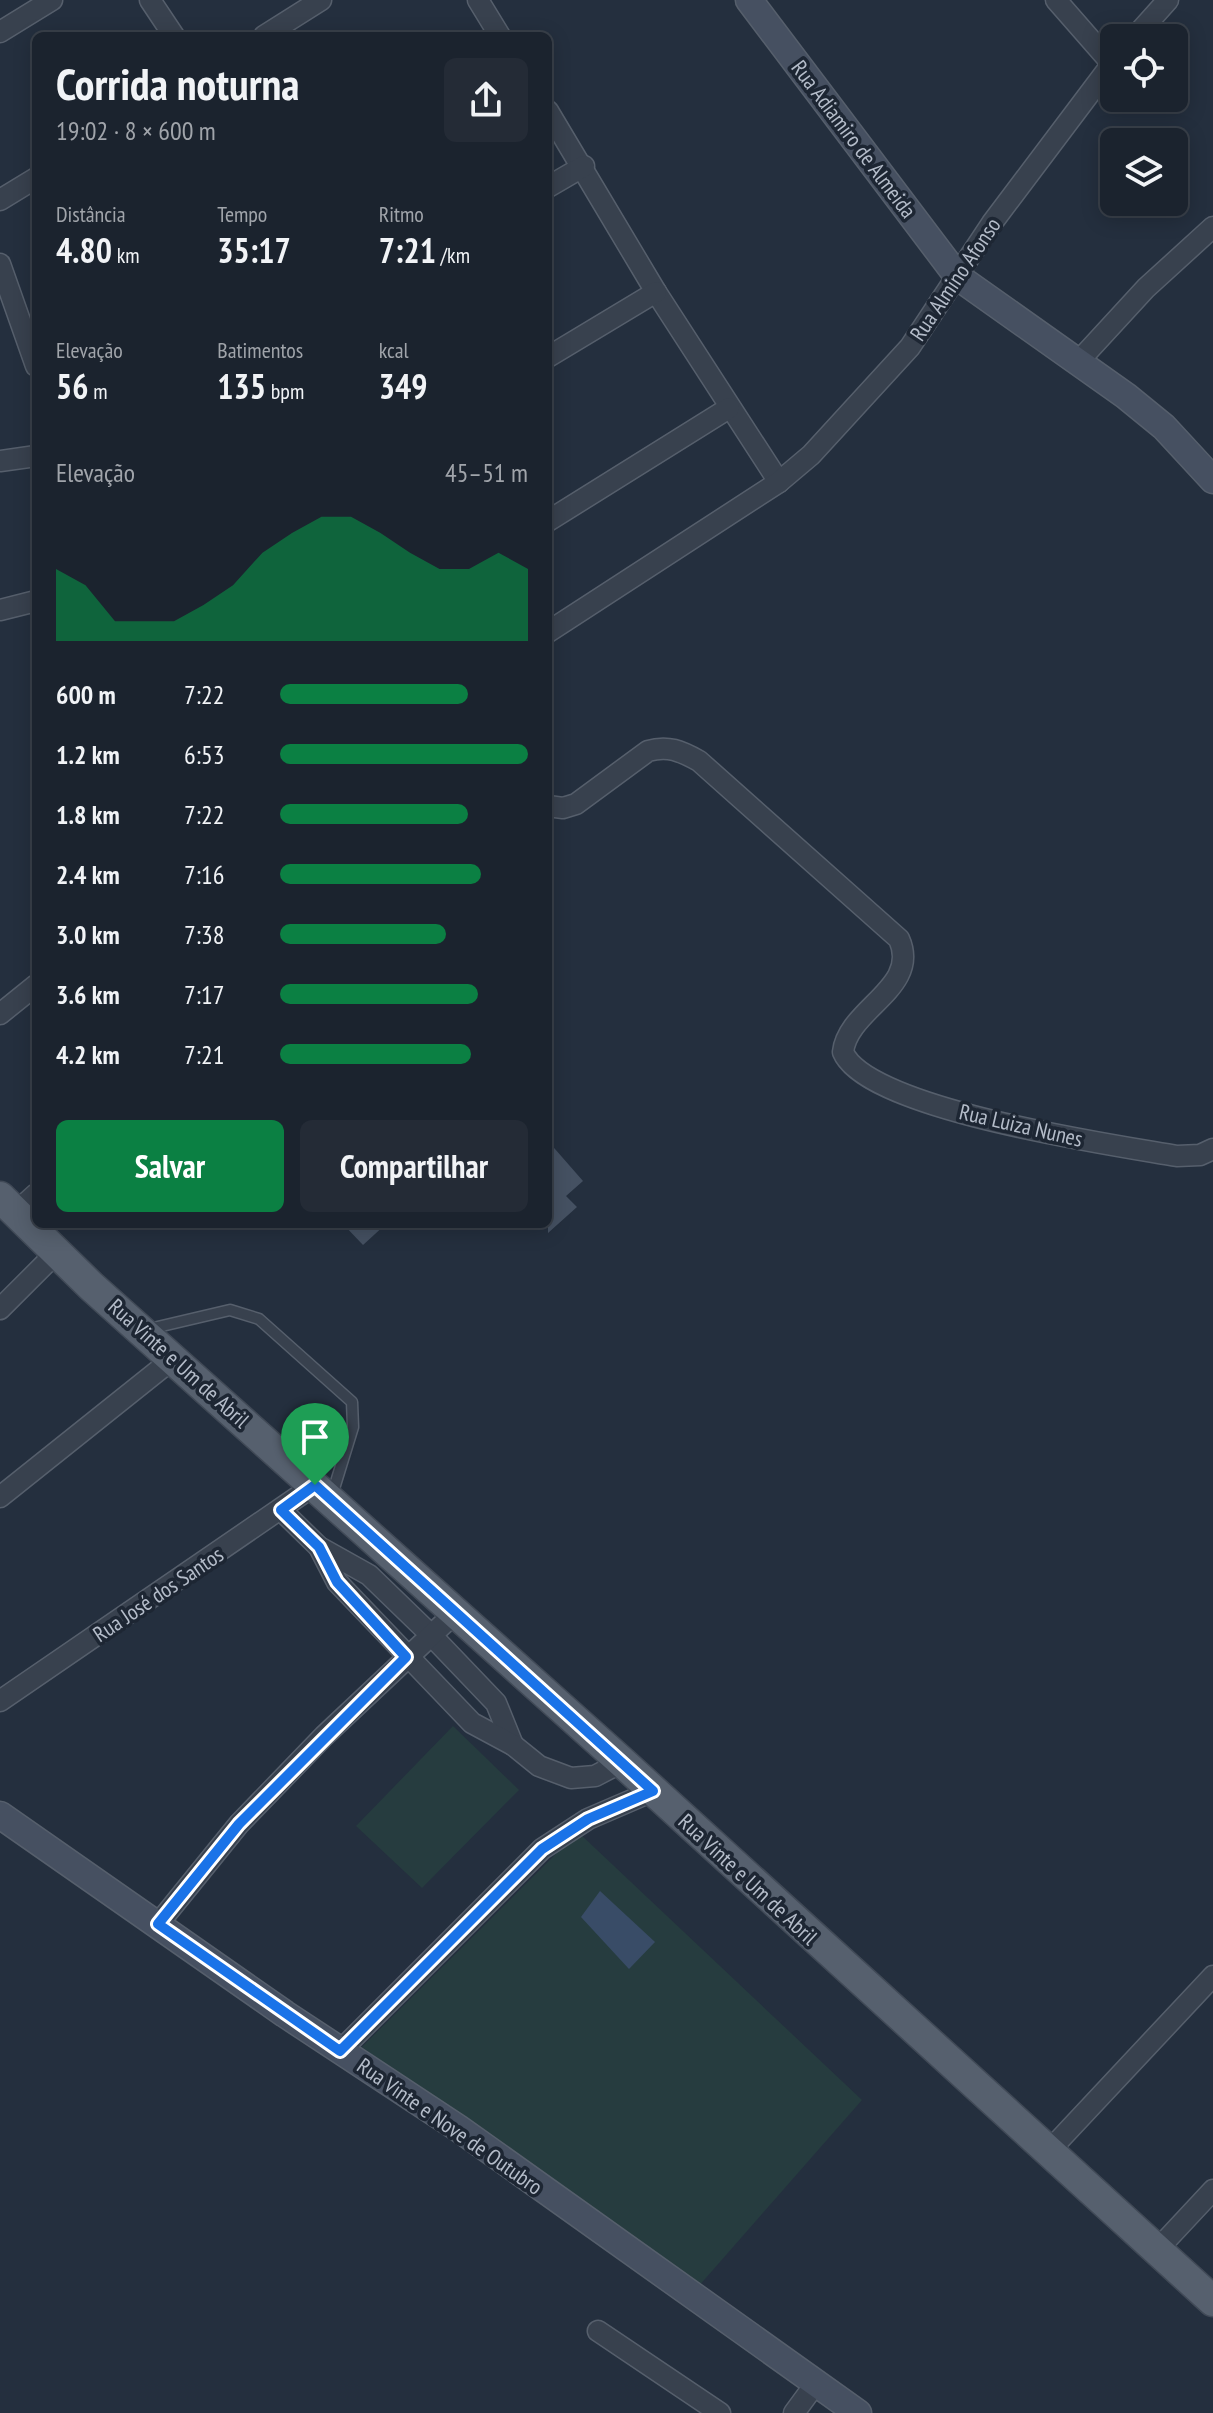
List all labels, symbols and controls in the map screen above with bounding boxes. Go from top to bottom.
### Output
map controls [1100,24,1188,216]
button: locate [1100,24,1188,112]
text: Corrida noturna [56,55,299,112]
street label: Rua Adiamiro de Almeida [785,55,923,223]
button: share [444,58,528,142]
text: 19:02 · 8 × 600 m [56,114,216,147]
button: layers [1100,128,1188,216]
text: Distância [56,200,126,228]
text: Tempo [217,200,267,228]
text: Ritmo [379,200,424,228]
street label: Rua Almino Afonso [903,212,1007,346]
text: 4.80 [56,228,112,272]
text: 35:17 [217,228,291,272]
text: 7:21 [379,228,436,272]
text: km [112,241,140,269]
text: /km [436,241,470,269]
text: Elevação [56,336,123,364]
text: Batimentos [217,336,303,364]
text: kcal [379,336,409,364]
text: 56 [56,364,89,408]
text: 135 [217,364,266,408]
text: 349 [379,364,427,408]
text: m [89,377,108,405]
text: bpm [266,377,304,405]
text: Elevação [56,456,135,489]
text: 45–51 m [445,456,528,489]
text: 600 m [56,678,116,711]
text: 7:22 [184,678,224,711]
text: 1.2 km [56,738,120,771]
text: 6:53 [184,738,224,771]
text: 1.8 km [56,798,120,831]
text: 7:22 [184,798,224,831]
text: 2.4 km [56,858,120,891]
text: 7:16 [184,858,224,891]
text: 3.0 km [56,918,120,951]
text: 7:38 [184,918,224,951]
text: 3.6 km [56,978,120,1011]
text: 7:17 [184,978,224,1011]
text: 4.2 km [56,1038,120,1071]
text: 7:21 [184,1038,224,1071]
street label: Rua Luiza Nunes [957,1097,1085,1153]
button: Salvar [56,1120,284,1212]
button: Compartilhar [300,1120,528,1212]
street label: Rua Vinte e Um de Abril [103,1292,256,1434]
pin [281,1403,349,1485]
icon: arrive [293,1415,337,1459]
street label: Rua José dos Santos [87,1540,229,1648]
street label: Rua Vinte e Um de Abril [673,1807,824,1951]
street label: Rua Vinte e Nove de Outubro [352,2051,548,2201]

